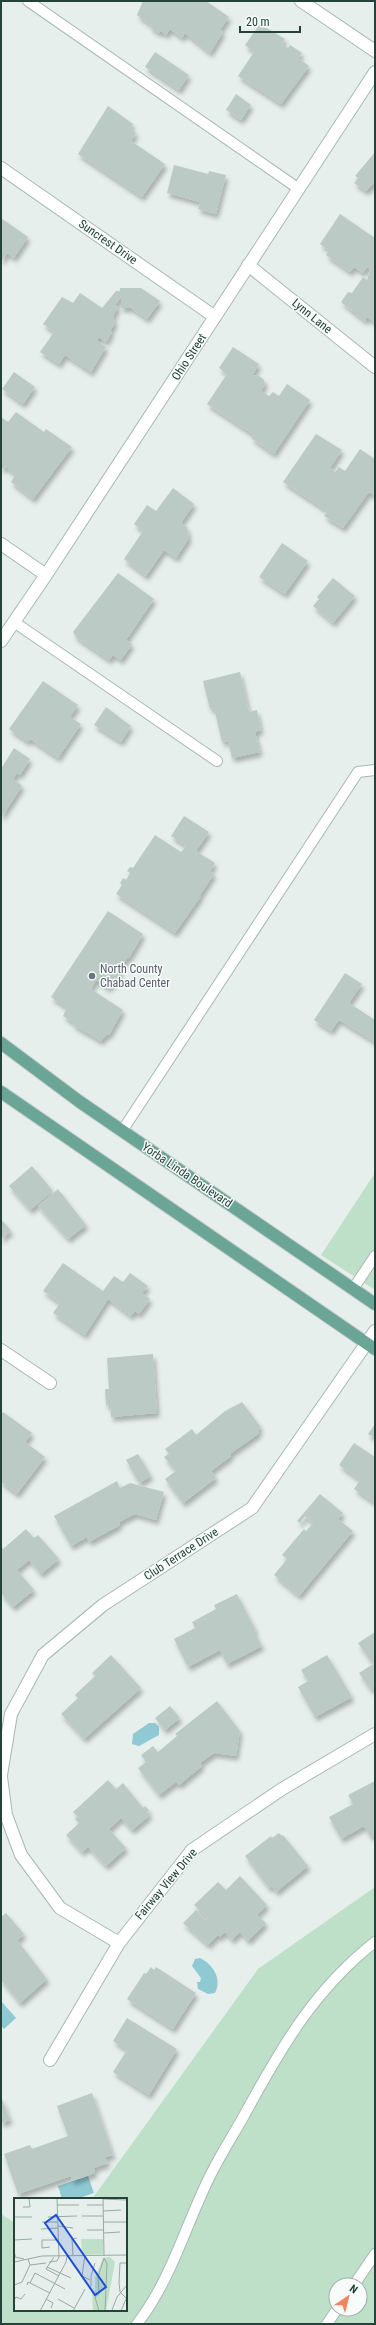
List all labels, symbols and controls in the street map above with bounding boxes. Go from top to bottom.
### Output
scale bar [240,8,300,34]
text: 20 m [246,15,270,29]
street label: Suncrest Drive [76,217,140,268]
street label: Lynn Lane [289,296,335,337]
street label: Ohio Street [169,331,209,383]
place label: North County Chabad Center [100,962,170,990]
marker: North County Chabad Center [87,971,97,981]
street label: Yorba Linda Boulevard [139,1140,235,1210]
street label: Club Terrace Drive [141,1525,221,1583]
street label: Fairway View Drive [132,1845,200,1922]
inset map [14,2198,127,2311]
north arrow [328,2277,368,2317]
text: N [347,2282,360,2297]

